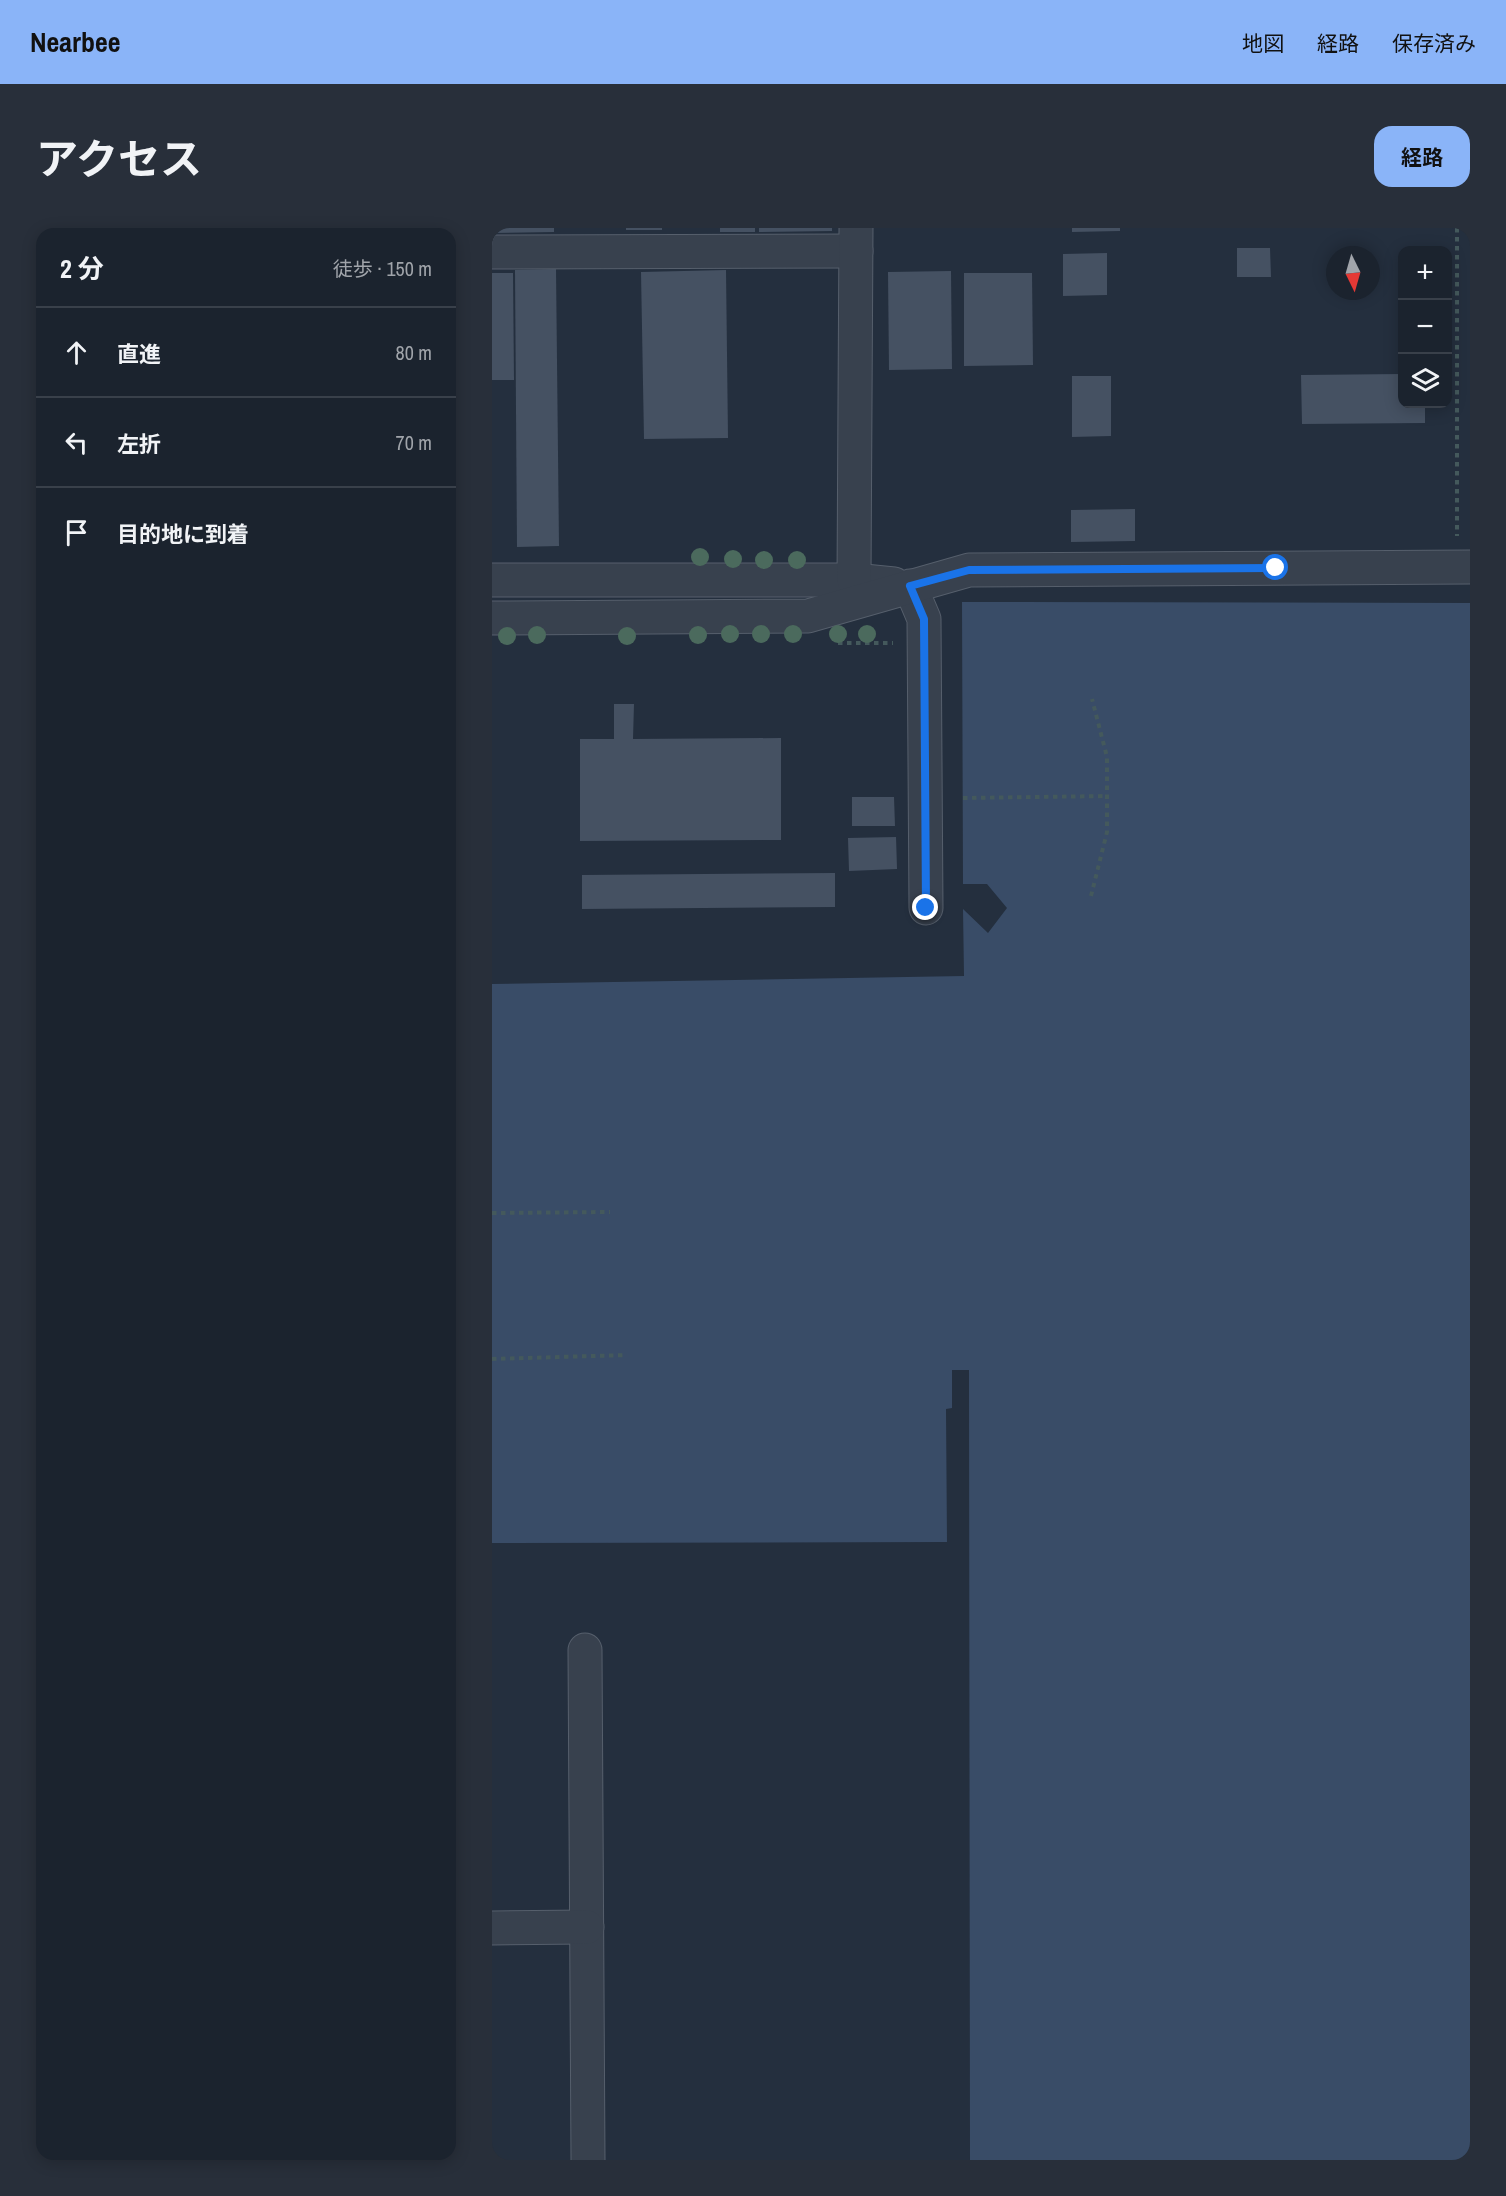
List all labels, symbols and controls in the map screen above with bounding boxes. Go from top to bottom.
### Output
text: Nearbee [30,23,121,61]
text: 地図 [1242,29,1284,58]
text: 経路 [1317,29,1359,58]
text: 保存済み [1392,29,1476,58]
button: 経路 [1374,126,1470,187]
text: アクセス [36,131,202,187]
north arrow [1326,246,1380,300]
map controls [1398,246,1452,408]
button: + [1398,246,1452,300]
text: 2 分 [60,251,104,286]
text: 徒歩 · 150 m [333,255,432,282]
button: − [1398,300,1452,354]
icon: ahead [60,336,93,369]
text: 直進 [117,339,161,369]
text: 80 m [396,339,432,366]
button: layers [1398,354,1452,408]
icon: left [60,426,93,459]
text: 左折 [117,429,161,459]
text: 70 m [396,429,432,456]
icon: arrive [60,516,93,549]
text: 目的地に到着 [117,519,249,549]
route start [1262,554,1288,580]
route end [912,894,938,920]

